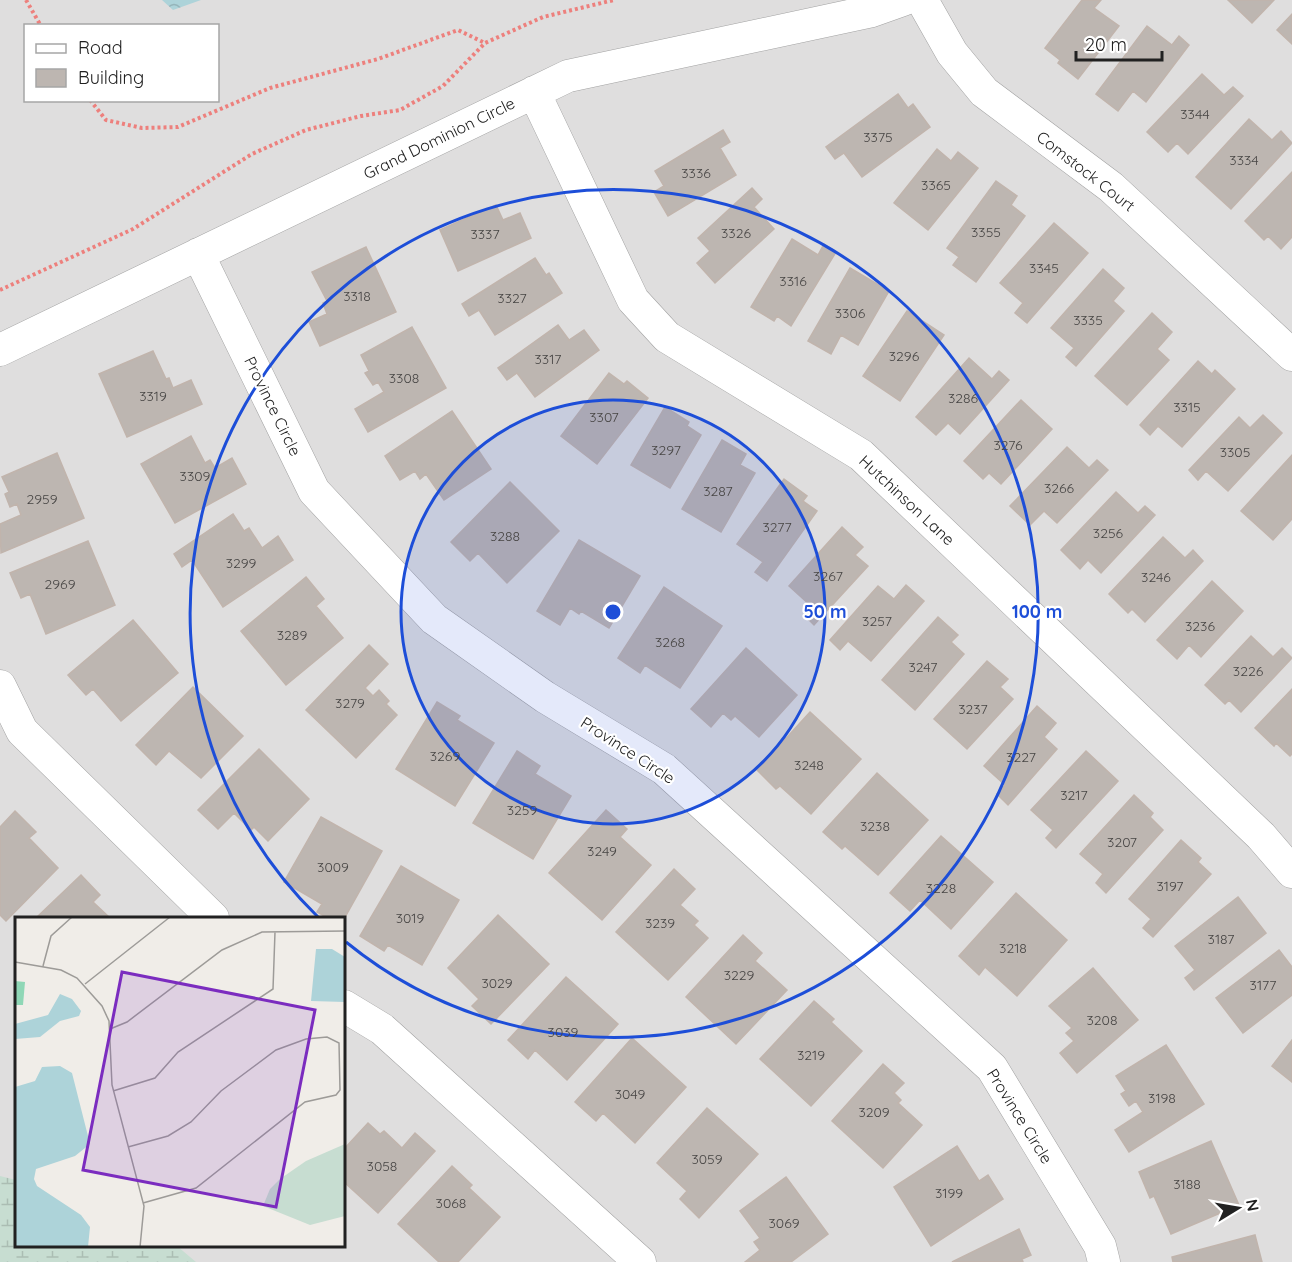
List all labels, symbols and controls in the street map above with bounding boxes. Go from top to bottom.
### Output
legend [24,24,219,102]
scale bar [1076,24,1162,62]
text: 20 m [1085,33,1127,56]
text: Road [78,36,123,59]
text: Building [78,66,144,89]
street label: Grand Dominion Circle [360,93,518,183]
house number: 3344 [1180,105,1210,123]
street label: Comstock Court [1033,126,1139,216]
house number: 3375 [863,128,893,146]
house number: 3334 [1229,151,1259,169]
house number: 3336 [681,164,711,182]
house number: 3365 [921,176,951,194]
house number: 3355 [971,223,1001,241]
house number: 3326 [721,224,751,242]
house number: 3337 [470,225,500,243]
house number: 3345 [1029,259,1059,277]
house number: 3316 [779,272,807,290]
house number: 3318 [343,287,371,305]
house number: 3327 [497,289,527,307]
house number: 3306 [835,304,866,322]
house number: 3335 [1073,311,1103,329]
house number: 3296 [889,347,920,365]
house number: 3317 [534,350,562,368]
street label: Province Circle [240,353,306,459]
house number: 3308 [389,369,419,387]
house number: 3319 [139,387,167,405]
house number: 3286 [948,389,979,407]
house number: 3315 [1173,398,1201,416]
house number: 3307 [589,408,619,426]
house number: 3276 [993,436,1023,454]
house number: 3297 [651,441,681,459]
house number: 3305 [1220,443,1250,461]
street label: Hutchinson Lane [855,451,959,549]
house number: 3309 [180,467,211,485]
house number: 3266 [1044,479,1075,497]
house number: 3287 [703,482,733,500]
house number: 2959 [26,490,58,508]
house number: 3277 [762,518,792,536]
house number: 3256 [1093,524,1124,542]
house number: 3288 [490,527,520,545]
house number: 3299 [226,554,257,572]
house number: 3267 [813,567,843,585]
house number: 3246 [1141,568,1171,586]
house number: 2969 [45,575,76,593]
text: 50 m [803,600,847,623]
text: 100 m [1012,600,1062,623]
centre of rings [603,602,623,622]
house number: 3257 [862,612,892,630]
house number: 3236 [1185,617,1215,635]
house number: 3289 [277,626,307,644]
house number: 3268 [655,633,685,651]
house number: 3247 [908,658,938,676]
house number: 3226 [1233,662,1264,680]
house number: 3279 [335,694,365,712]
house number: 3237 [958,700,988,718]
street label: Province Circle [577,712,679,788]
house number: 3269 [430,747,460,765]
house number: 3227 [1006,748,1036,766]
house number: 3248 [794,756,824,774]
house number: 3217 [1060,786,1088,804]
house number: 3259 [507,801,537,819]
house number: 3238 [860,817,890,835]
house number: 3207 [1107,833,1137,851]
house number: 3249 [587,842,617,860]
house number: 3009 [317,858,349,876]
house number: 3197 [1156,877,1184,895]
house number: 3228 [926,879,956,897]
house number: 3019 [396,909,425,927]
house number: 3239 [645,914,675,932]
inset map [15,917,345,1247]
house number: 3187 [1208,930,1234,948]
house number: 3218 [999,939,1027,957]
house number: 3229 [724,966,755,984]
house number: 3029 [481,974,513,992]
house number: 3177 [1250,976,1276,994]
house number: 3208 [1087,1011,1117,1029]
house number: 3039 [548,1023,579,1041]
house number: 3219 [797,1046,825,1064]
street label: Province Circle [983,1065,1057,1167]
house number: 3049 [615,1085,645,1103]
house number: 3198 [1148,1089,1176,1107]
house number: 3209 [858,1103,890,1121]
house number: 3059 [691,1150,723,1168]
house number: 3058 [367,1157,397,1175]
house number: 3188 [1173,1175,1201,1193]
north arrow [1208,1178,1268,1238]
house number: 3199 [935,1184,963,1202]
house number: 3068 [436,1194,466,1212]
text: N [1242,1197,1264,1213]
house number: 3069 [768,1214,800,1232]

